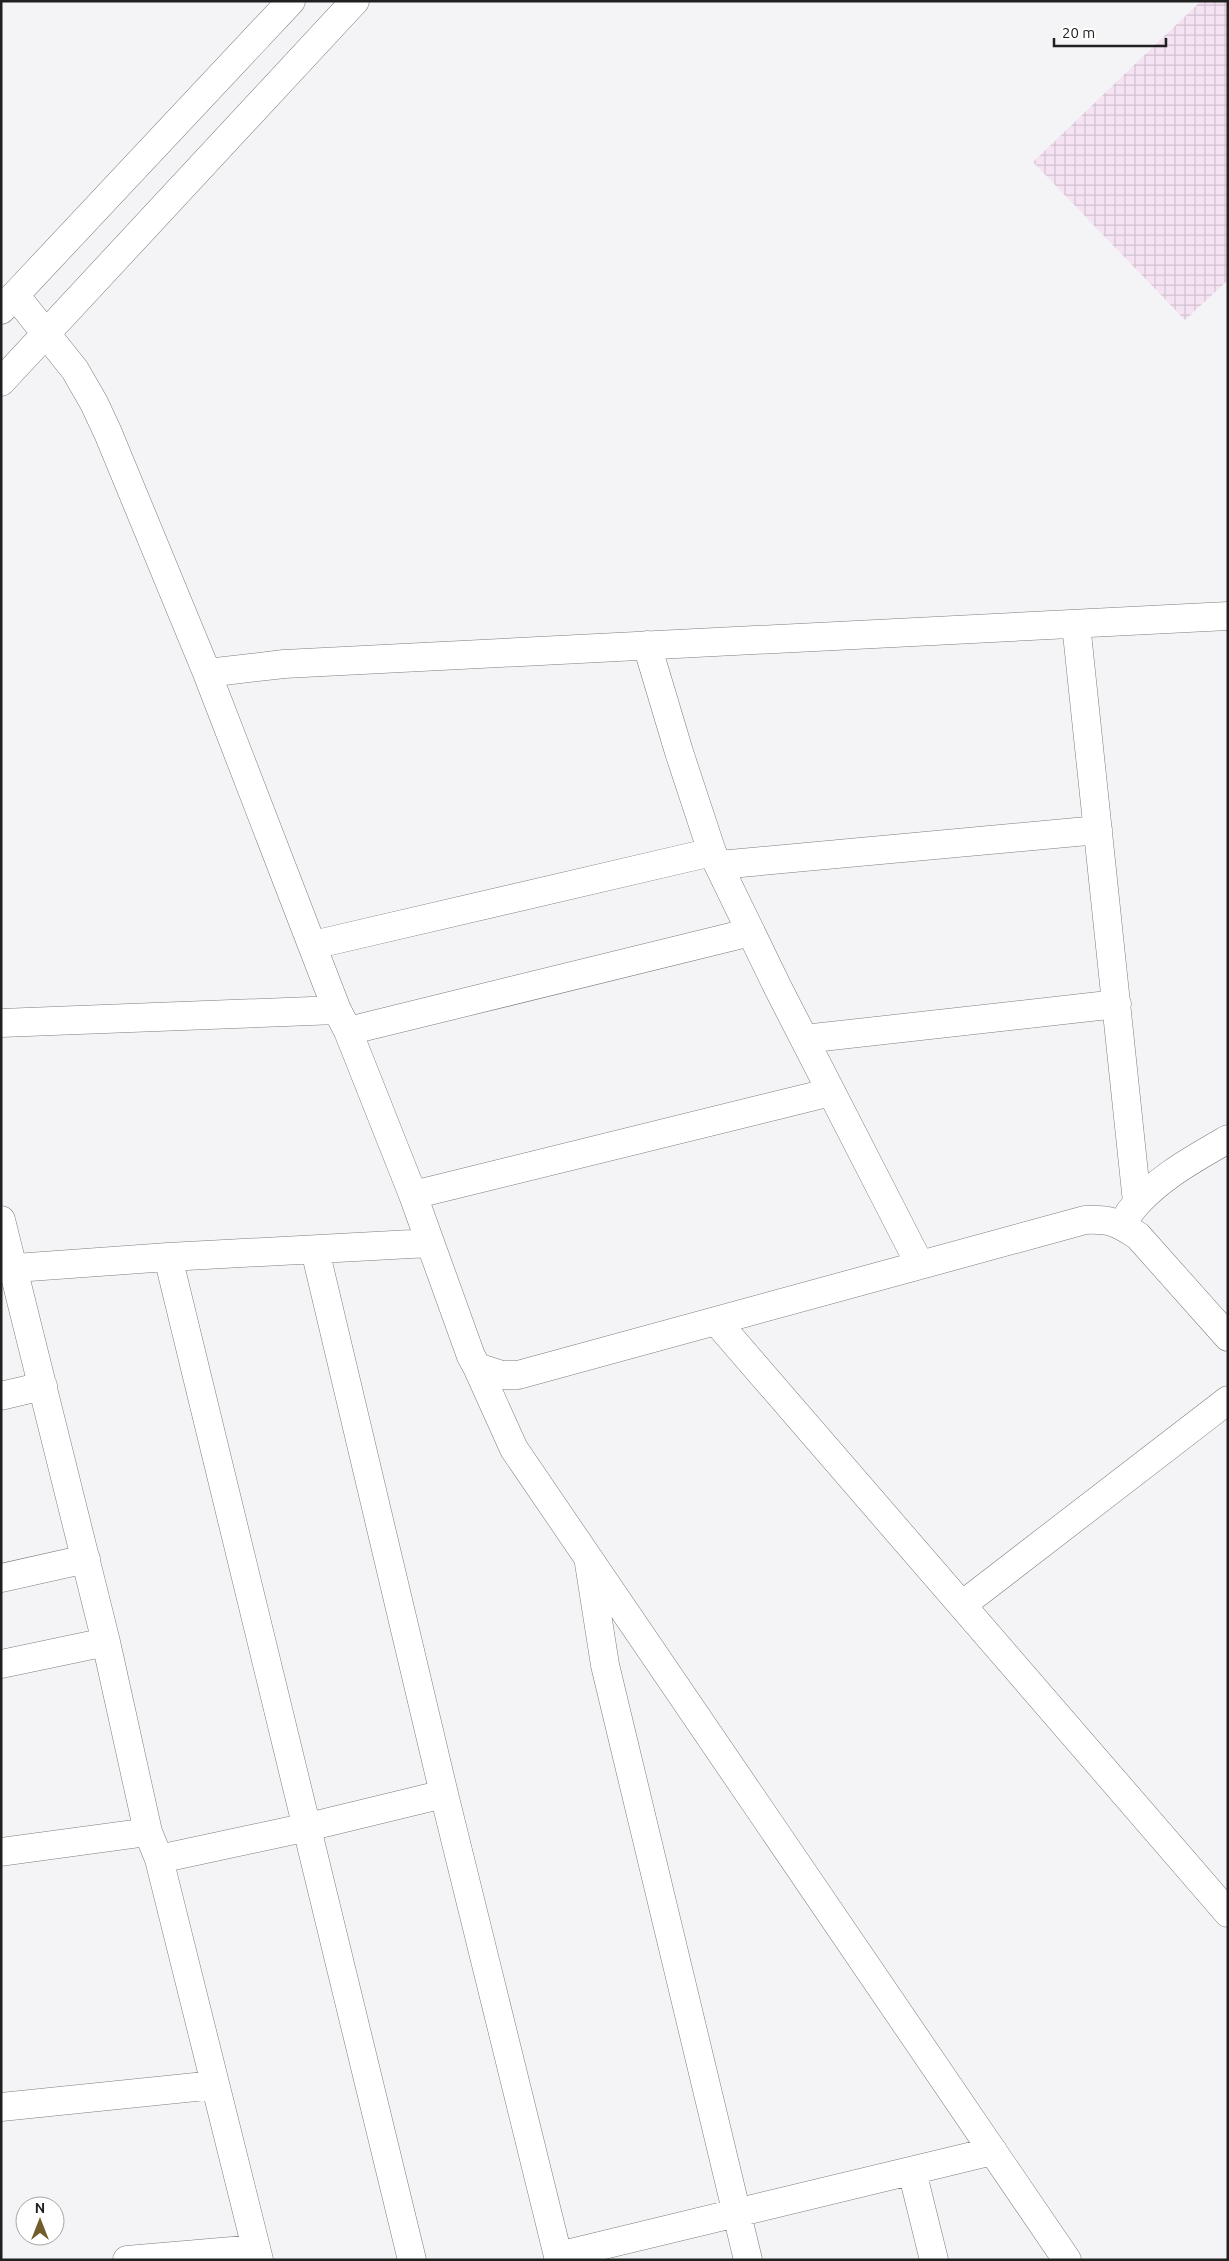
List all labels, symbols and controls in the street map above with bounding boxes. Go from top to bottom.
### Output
scale bar [1054,15,1166,47]
text: 20 m [1062,24,1095,41]
north arrow [15,2196,65,2246]
text: N [35,2200,45,2216]

